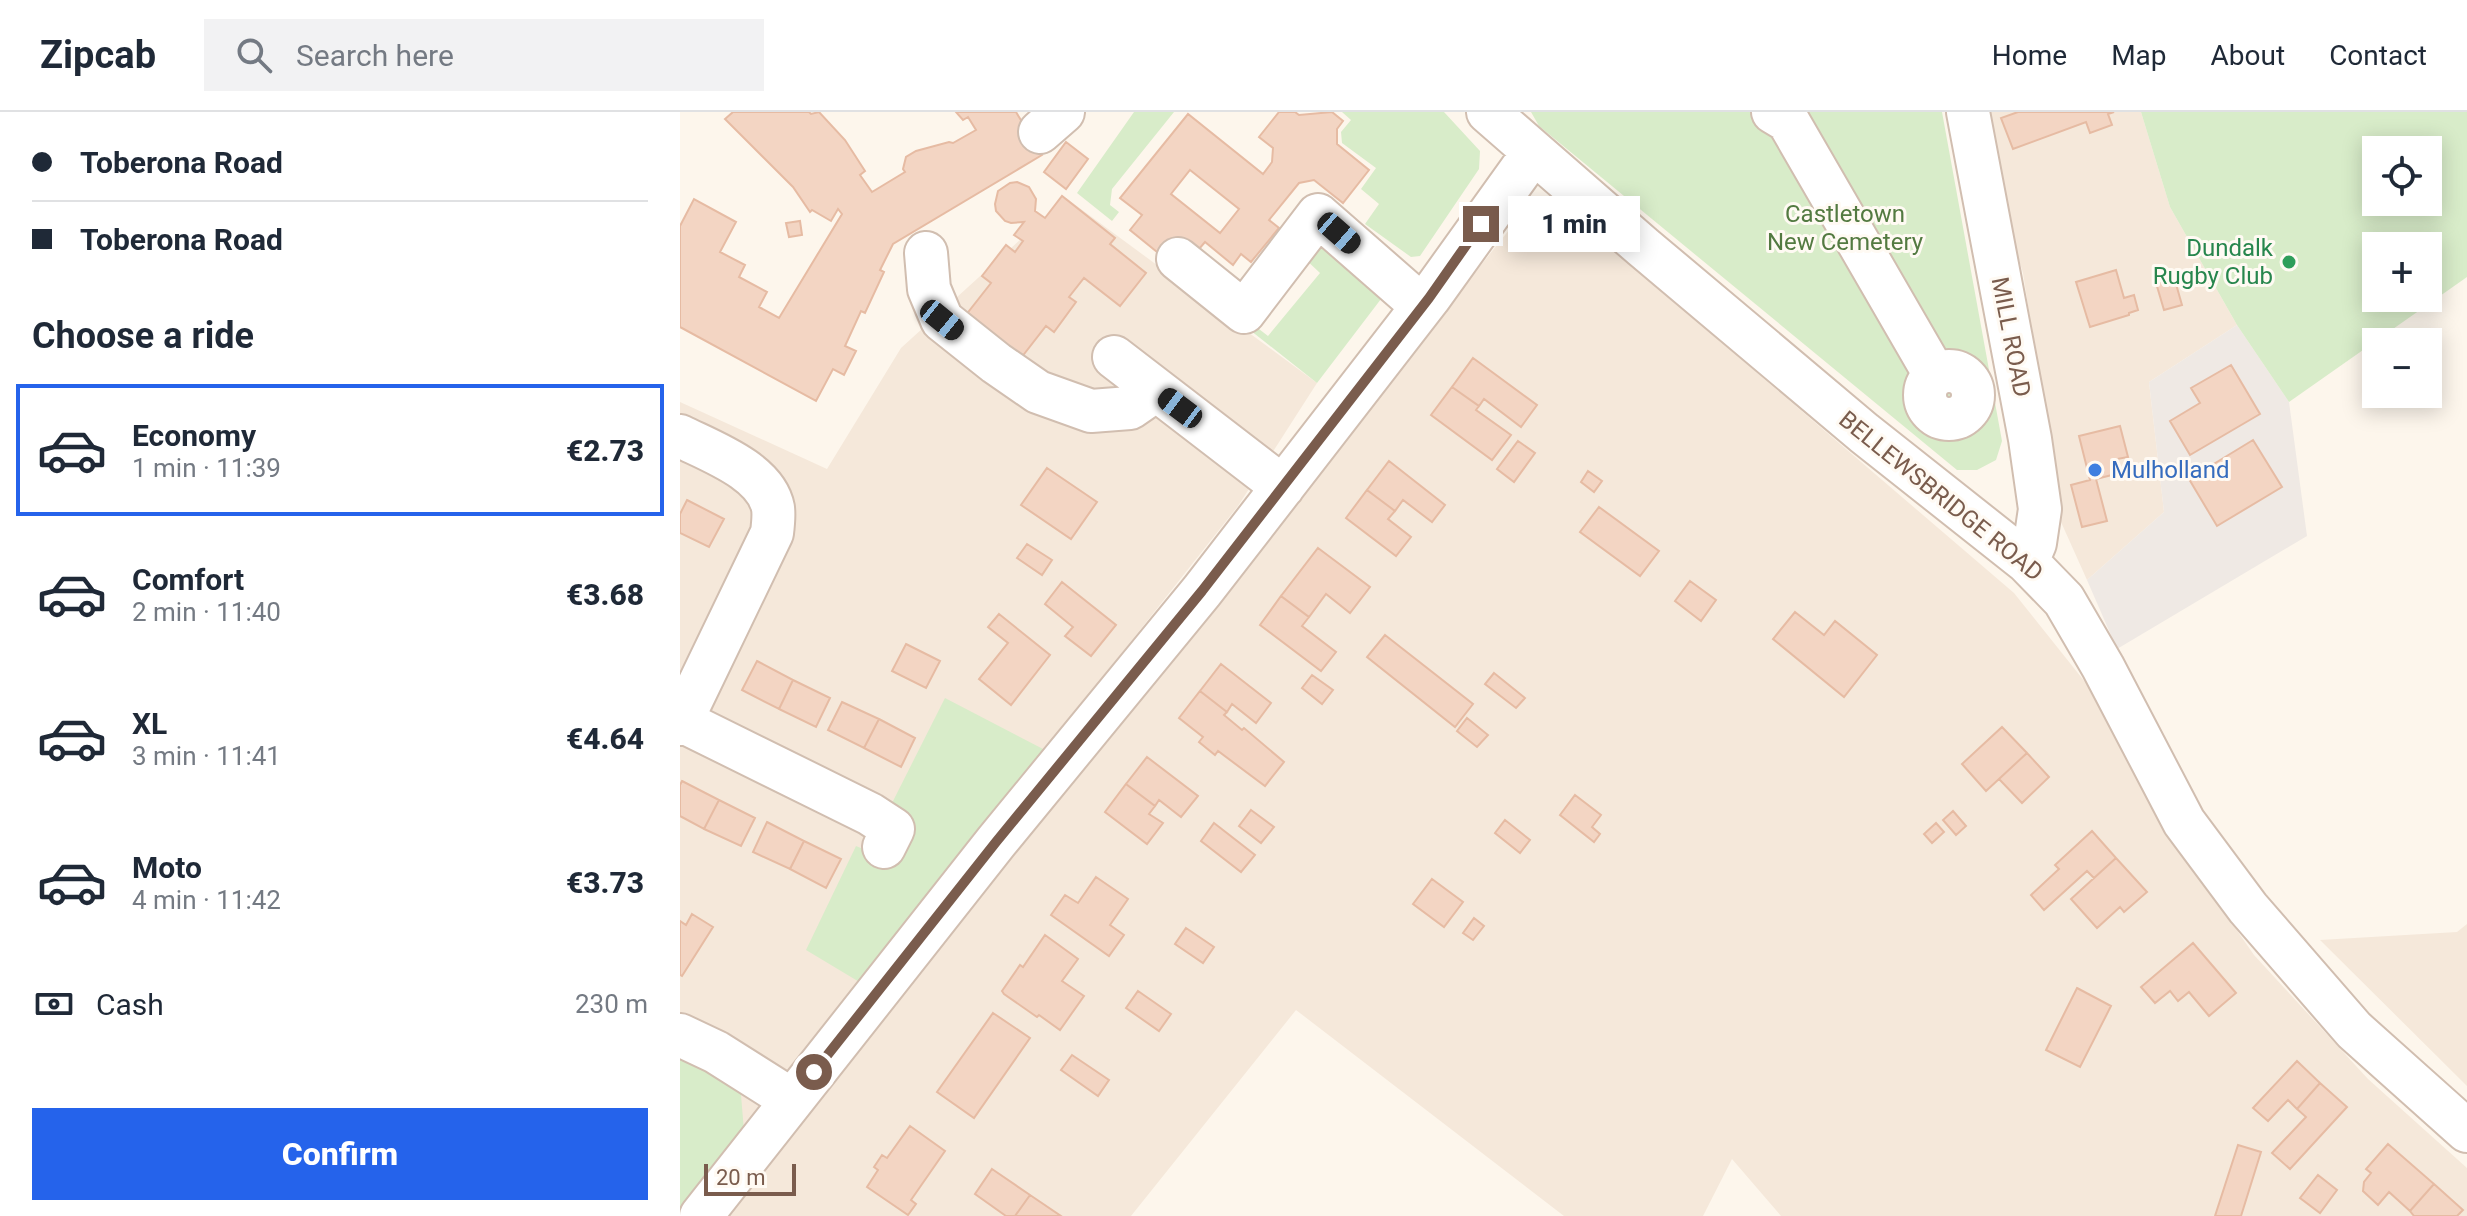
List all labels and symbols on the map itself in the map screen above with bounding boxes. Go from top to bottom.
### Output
callout: 1 min [1509,196,1641,252]
park label: Castletown New Cemetery [1767,200,1924,256]
route end [1463,206,1499,242]
car [1313,208,1365,258]
place label: Dundalk Rugby Club [2153,234,2274,290]
marker: Dundalk Rugby Club [2280,253,2298,271]
street label: MILL ROAD [1986,275,2036,399]
car [916,296,968,344]
car [1154,384,1206,432]
street label: BELLEWSBRIDGE ROAD [1833,405,2049,587]
place label: Mulholland [2111,456,2229,484]
marker: Mulholland [2086,461,2104,479]
route start [796,1054,832,1090]
scale bar [704,1160,796,1196]

